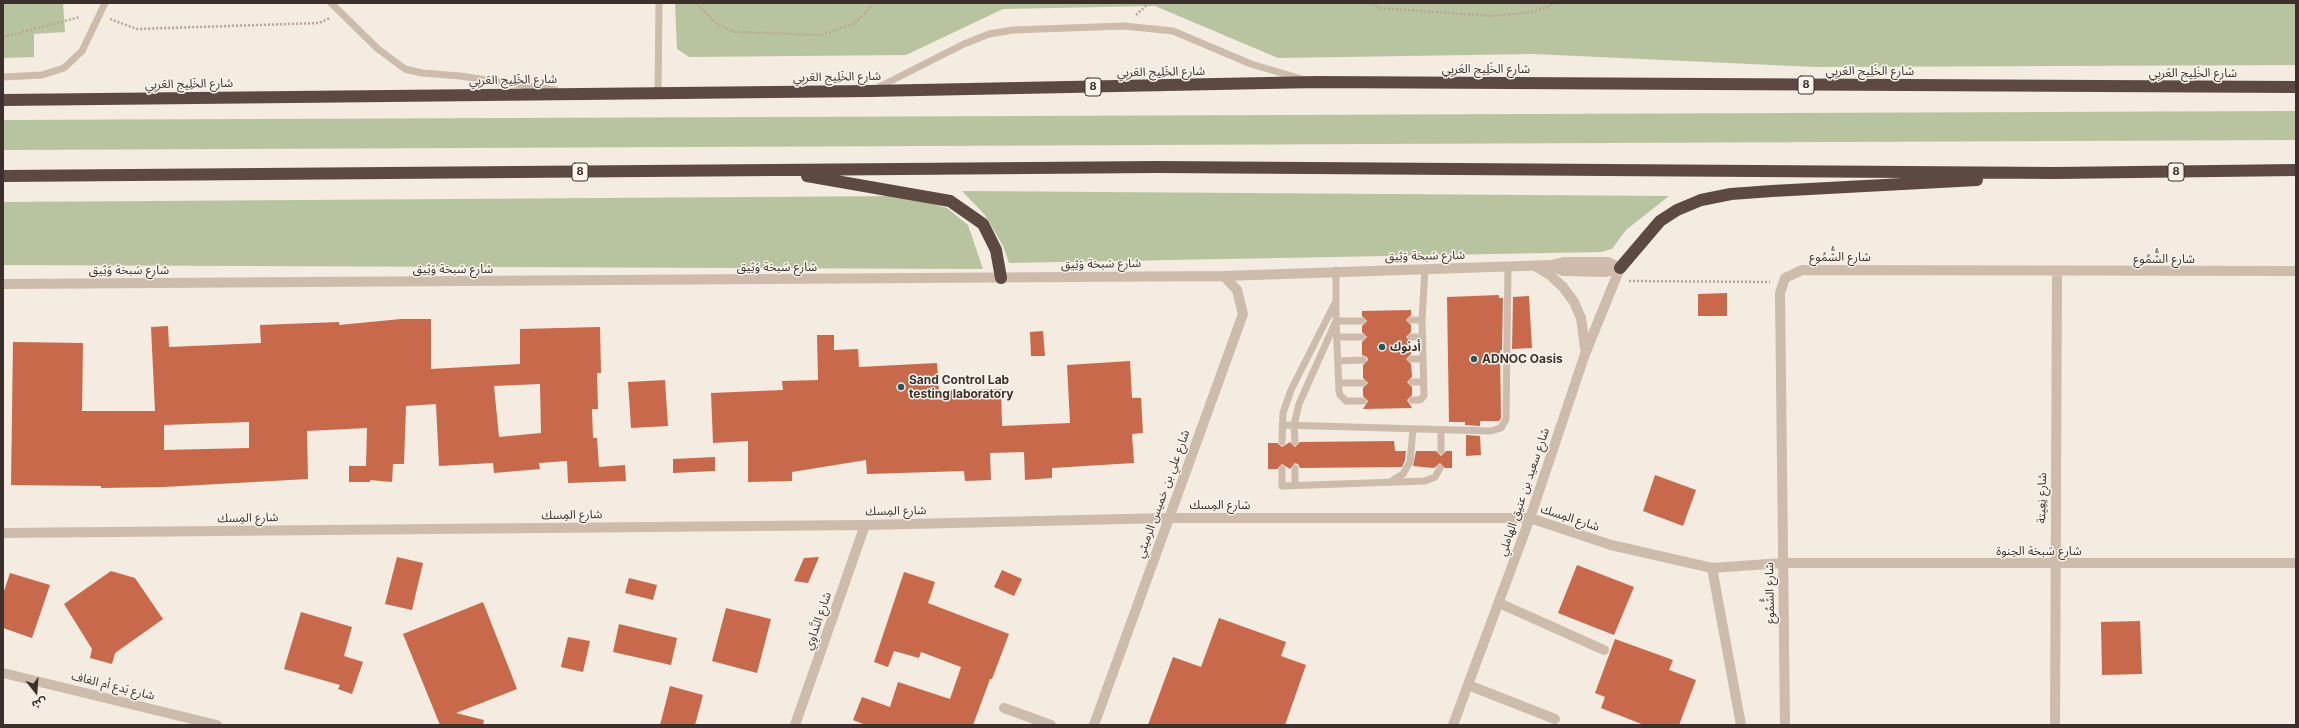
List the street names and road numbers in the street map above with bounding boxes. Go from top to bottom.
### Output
street label: شارع الخَلِيج العَربِي [1442,62,1530,76]
street label: شارع الخَلِيج العَربِي [1117,64,1205,80]
street label: شارع الخَلِيج العَربِي [1826,64,1914,78]
street label: شارع الخَلِيج العَربِي [2149,66,2237,80]
street label: شارع الخَلِيج العَربِي [793,69,881,85]
street label: شارع الخَلِيج العَربِي [469,72,557,88]
street label: شارع الخَلِيج العَربِي [145,76,233,92]
road number: 8 [1798,76,1814,94]
road number: 8 [1085,78,1101,96]
road number: 8 [572,163,588,181]
road number: 8 [2168,163,2184,181]
street label: شارع سَبخة وَثِيق [1385,248,1465,264]
street label: شارع الشُّمُوع [1809,250,1871,264]
street label: شارع الشُّمُوع [2133,252,2195,266]
street label: شارع سَبخة وَثِيق [1061,256,1141,272]
street label: شارع سَبخة وَثِيق [737,260,817,274]
street label: شارع سَبخة وَثِيق [413,262,493,276]
street label: شارع سَبخة وَثِيق [89,263,169,277]
street label: شارع سعيد بن عتيق الهاملي [1495,426,1553,558]
street label: شارع علي بن خميس الرميثي [1133,428,1193,560]
street label: شارع نِعِيتة [2034,472,2050,524]
street label: شارع المِسك [1190,498,1250,512]
street label: شارع المِسك [1539,502,1601,534]
street label: شارع المِسك [865,503,927,519]
street label: شارع المِسك [541,507,603,523]
street label: شارع المِسك [217,510,279,526]
street label: شارع سَبخة الحِنوة [1996,544,2082,558]
street label: شارع الشُّمُوع [1762,562,1778,624]
street label: شارع النَّداوِي [801,590,835,652]
street label: شارع بَدع أم الغاف [70,669,156,703]

